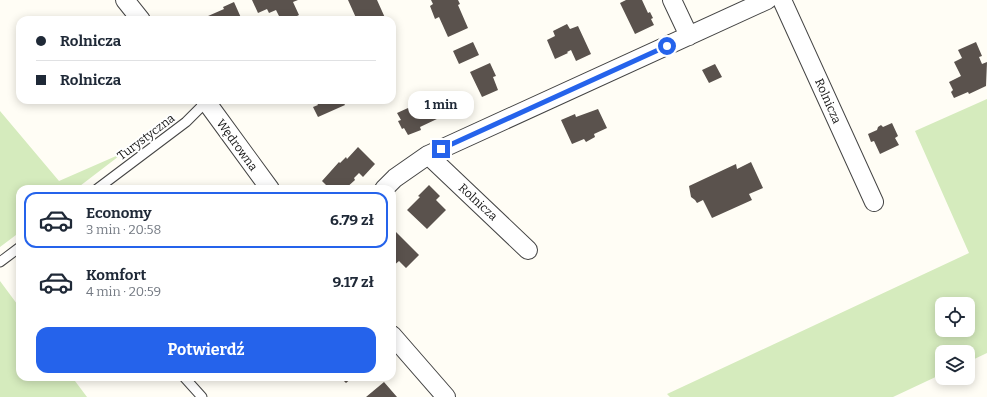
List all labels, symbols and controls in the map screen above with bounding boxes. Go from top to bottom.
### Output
text: Rolnicza [60,32,121,50]
route start [658,37,676,55]
text: Rolnicza [60,71,121,89]
street label: Rolnicza [812,76,844,126]
callout: 1 min [408,91,474,119]
text: 1 min [425,97,457,112]
street label: Turystyczna [115,111,178,163]
street label: Wędrowna [214,116,261,174]
route end [432,140,450,158]
street label: Rolnicza [456,181,501,224]
icon: car [38,202,74,238]
text: Economy [86,204,152,222]
text: 6.79 zł [330,211,374,229]
text: 3 min · 20:58 [86,222,161,237]
icon: car [38,264,74,300]
text: Komfort [86,266,146,284]
text: 9.17 zł [333,273,374,291]
text: 4 min · 20:59 [86,284,161,299]
map controls [935,297,975,385]
button: locate [935,297,975,337]
button: Potwierdź [36,327,376,373]
button: layers [935,345,975,385]

